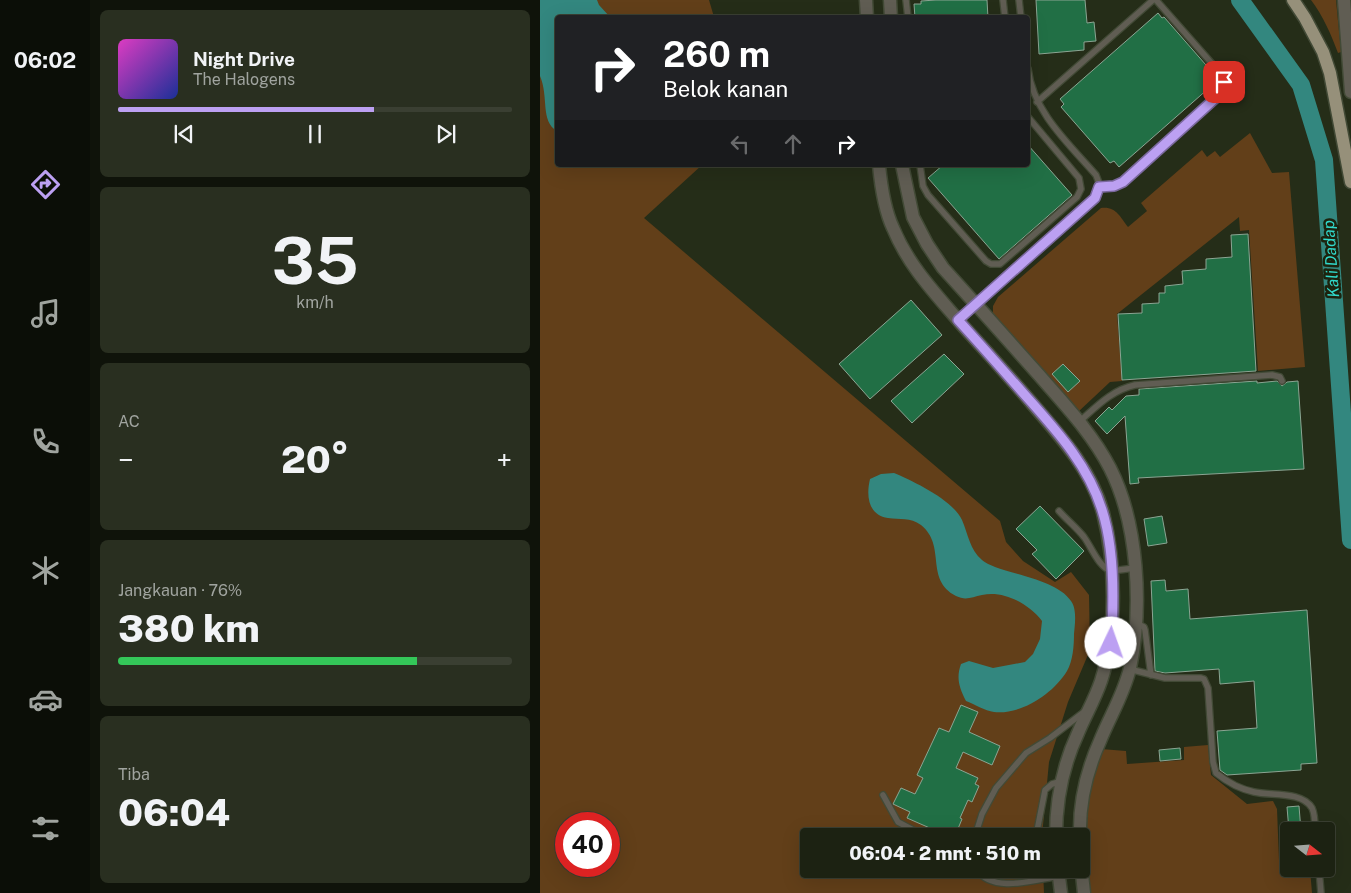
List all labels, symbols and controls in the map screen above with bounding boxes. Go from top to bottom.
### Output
text: 260 m [663,34,770,75]
icon: right [580,35,645,100]
text: 06:02 [14,47,76,73]
text: Night Drive [193,48,295,70]
pin [1203,61,1245,103]
icon: arrive [1210,68,1238,96]
text: The Halogens [193,70,295,89]
text: Belok kanan [663,76,788,102]
icon: previous [170,120,198,148]
icon: pause [301,120,329,148]
icon: next [432,120,460,148]
icon: left [726,130,754,158]
icon: ahead [779,130,807,158]
icon: right [832,130,860,158]
icon: directions [28,167,63,202]
water label: Kali Dadap [1319,220,1343,298]
text: 35 [271,222,359,299]
text: km/h [296,293,334,312]
icon: music [28,296,63,331]
text: AC [118,412,140,431]
icon: phone [28,424,63,459]
text: 20° [281,437,349,482]
text: − [118,443,134,476]
text: + [496,443,512,476]
icon: climate [28,553,63,588]
text: Jangkauan · 76% [118,581,242,600]
text: 380 km [118,606,260,651]
position arrow [1084,616,1136,668]
icon: car [28,682,63,717]
text: Tiba [118,765,150,784]
text: 06:04 [118,790,230,835]
icon: filters [28,811,63,846]
speed limit sign: 40 [555,812,620,877]
north arrow [1280,822,1335,878]
map controls [1280,822,1335,877]
text: 06:04 · 2 mnt · 510 m [849,842,1041,864]

